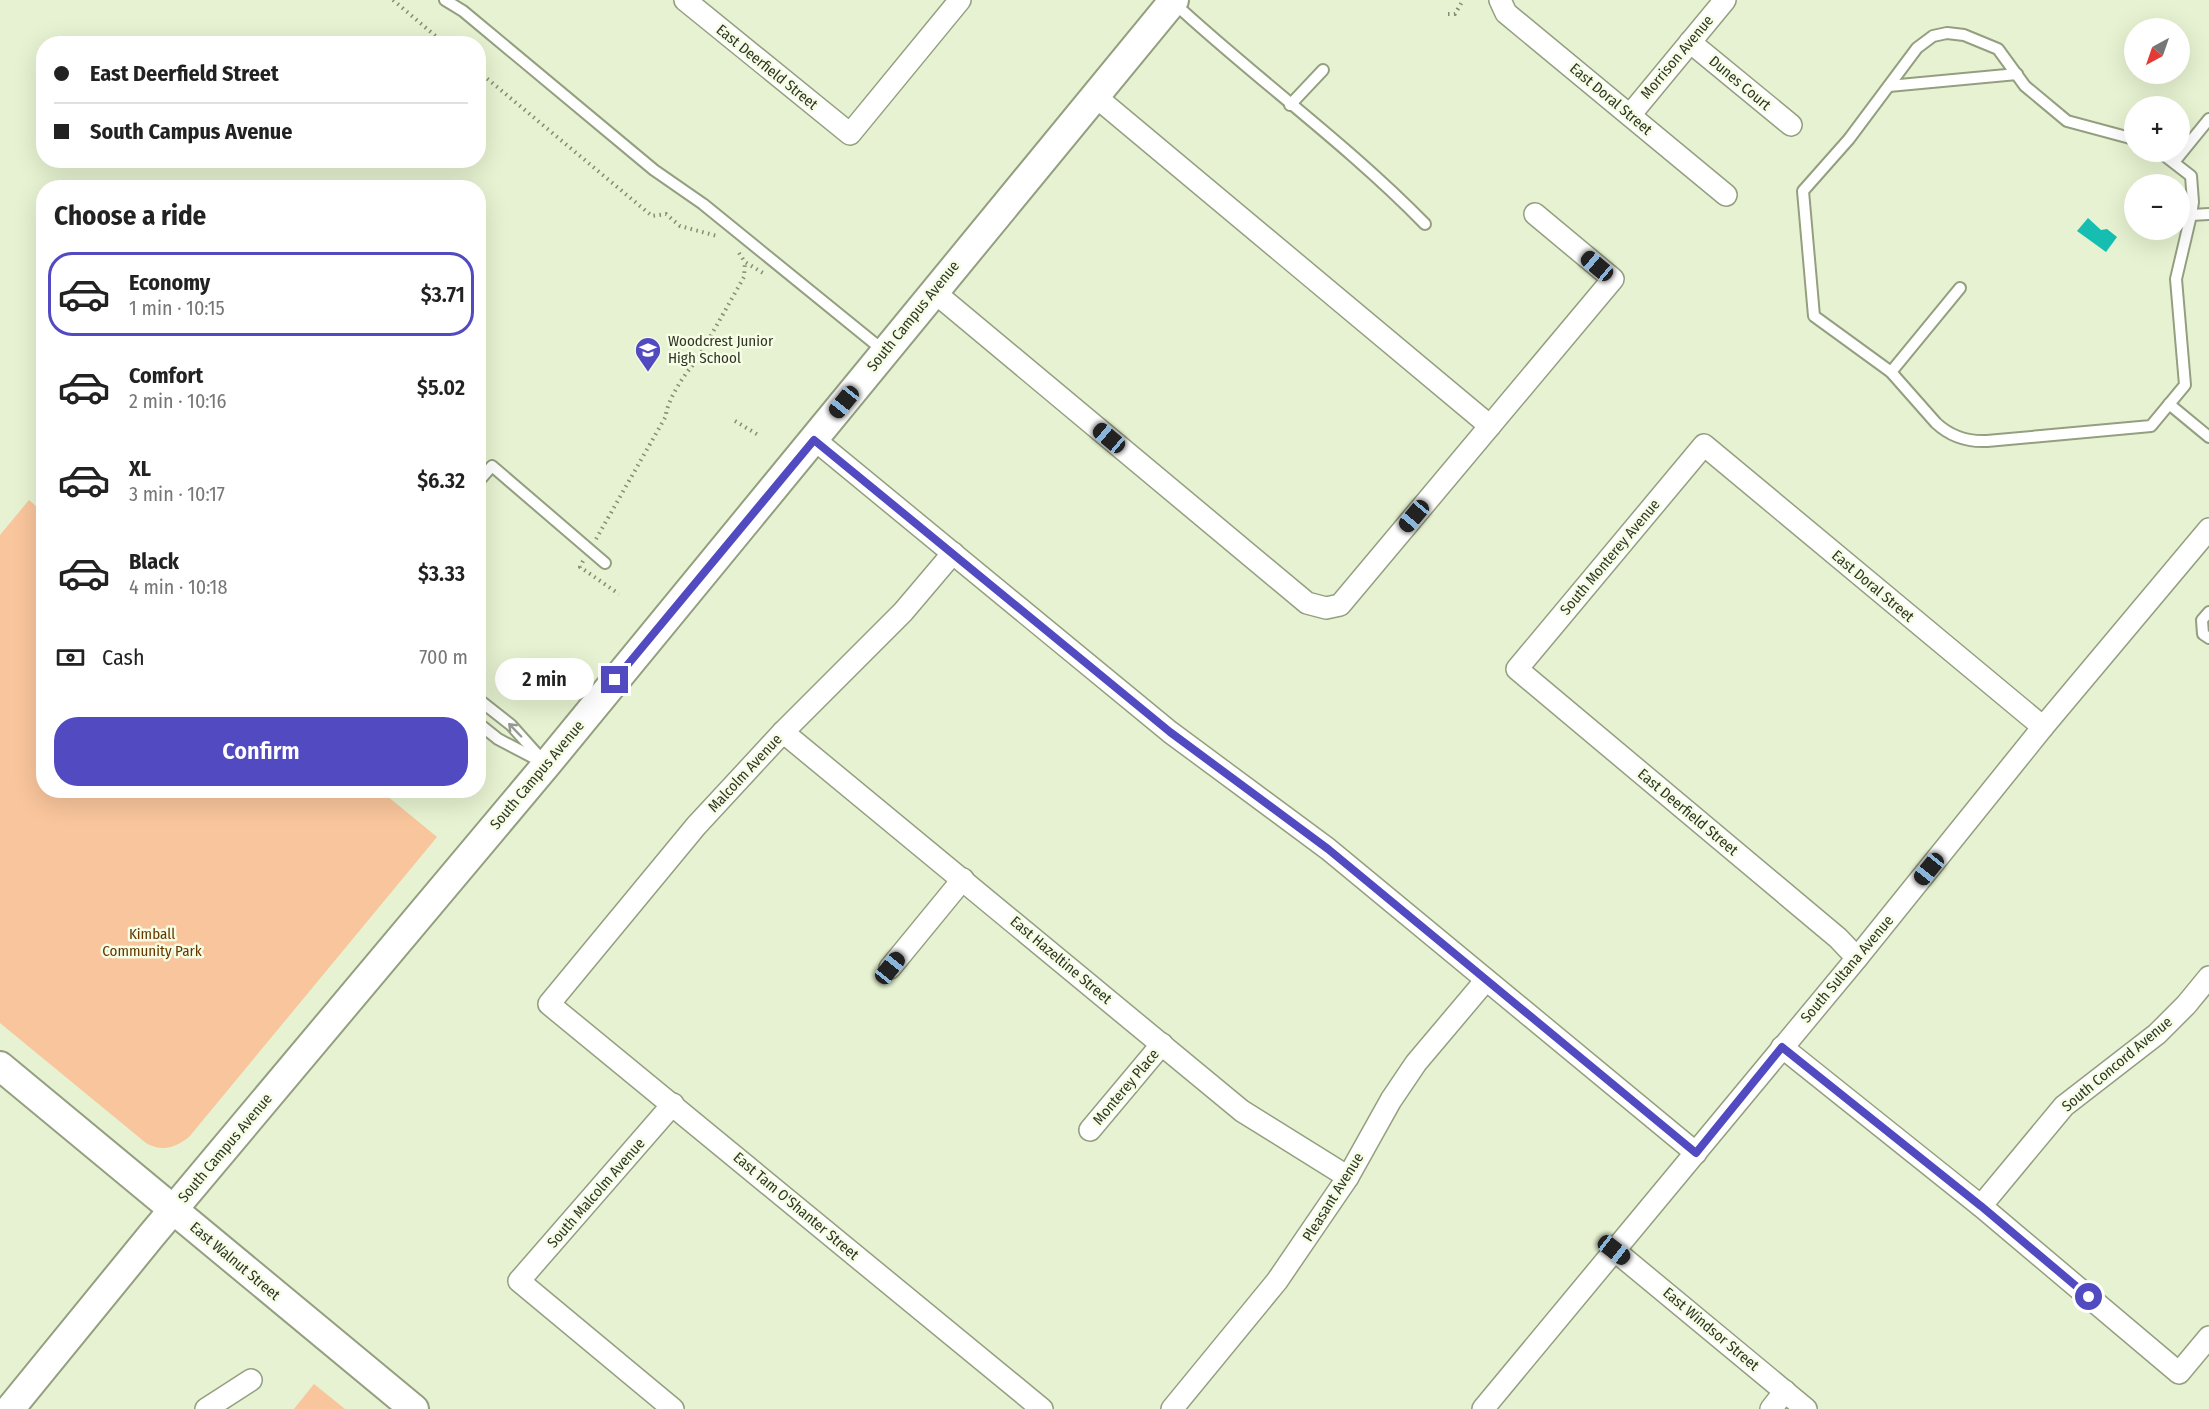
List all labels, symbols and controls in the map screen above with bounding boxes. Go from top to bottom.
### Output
street label: Morrison Avenue [1637,12,1717,102]
north arrow [2124,18,2190,84]
map controls [2124,18,2190,240]
street label: East Deerfield Street [713,21,821,113]
street label: Dunes Court [1705,52,1775,114]
street label: East Doral Street [1566,59,1656,139]
text: East Deerfield Street [90,60,279,87]
button: + [2124,96,2190,162]
text: South Campus Avenue [90,118,292,145]
button: − [2124,174,2190,240]
text: Choose a ride [54,200,206,232]
car [1577,248,1617,284]
street label: South Campus Avenue [863,257,963,375]
icon: car [57,267,111,321]
text: Economy [129,269,210,296]
text: $3.71 [421,281,465,308]
text: 1 min · 10:15 [129,296,225,320]
place label: Woodcrest Junior High School [668,332,774,367]
school or university icon: Woodcrest Junior High School [633,335,663,373]
icon: car [57,360,111,414]
text: Comfort [129,362,203,389]
text: $5.02 [417,374,465,401]
car [826,382,862,422]
text: 2 min · 10:16 [129,389,226,413]
car [1089,420,1129,456]
icon: car [57,453,111,507]
text: XL [129,455,151,482]
text: $6.32 [417,467,465,494]
text: 3 min · 10:17 [129,482,225,506]
street label: South Monterey Avenue [1556,495,1664,619]
car [1396,496,1432,536]
icon: car [57,546,111,600]
street label: East Doral Street [1828,546,1918,626]
text: Black [129,548,179,575]
text: $3.33 [418,560,465,587]
text: 4 min · 10:18 [129,575,227,599]
icon: cash [54,641,87,674]
text: Cash [102,644,145,671]
text: 700 m [419,645,468,669]
callout: 2 min [495,659,594,701]
route end [601,666,628,693]
text: 2 min [522,667,567,691]
button: Confirm [54,717,468,786]
street label: South Campus Avenue [486,717,588,833]
one-way arrow [507,722,522,737]
street label: Malcolm Avenue [704,730,786,816]
street label: East Deerfield Street [1634,765,1742,859]
car [1911,849,1947,889]
street label: East Hazeltine Street [1007,912,1115,1008]
street label: South Sultana Avenue [1797,912,1897,1026]
park label: Kimball Community Park [102,925,202,960]
car [872,948,908,988]
street label: South Concord Avenue [2058,1013,2176,1115]
street label: Monterey Place [1089,1045,1163,1129]
street label: South Campus Avenue [174,1090,276,1206]
street label: South Malcolm Avenue [543,1134,649,1252]
street label: East Tam O'Shanter Street [730,1148,862,1264]
street label: Pleasant Avenue [1299,1149,1367,1245]
street label: East Walnut Street [186,1218,284,1304]
car [1594,1232,1634,1268]
route start [2075,1283,2102,1310]
street label: East Windsor Street [1659,1284,1763,1374]

